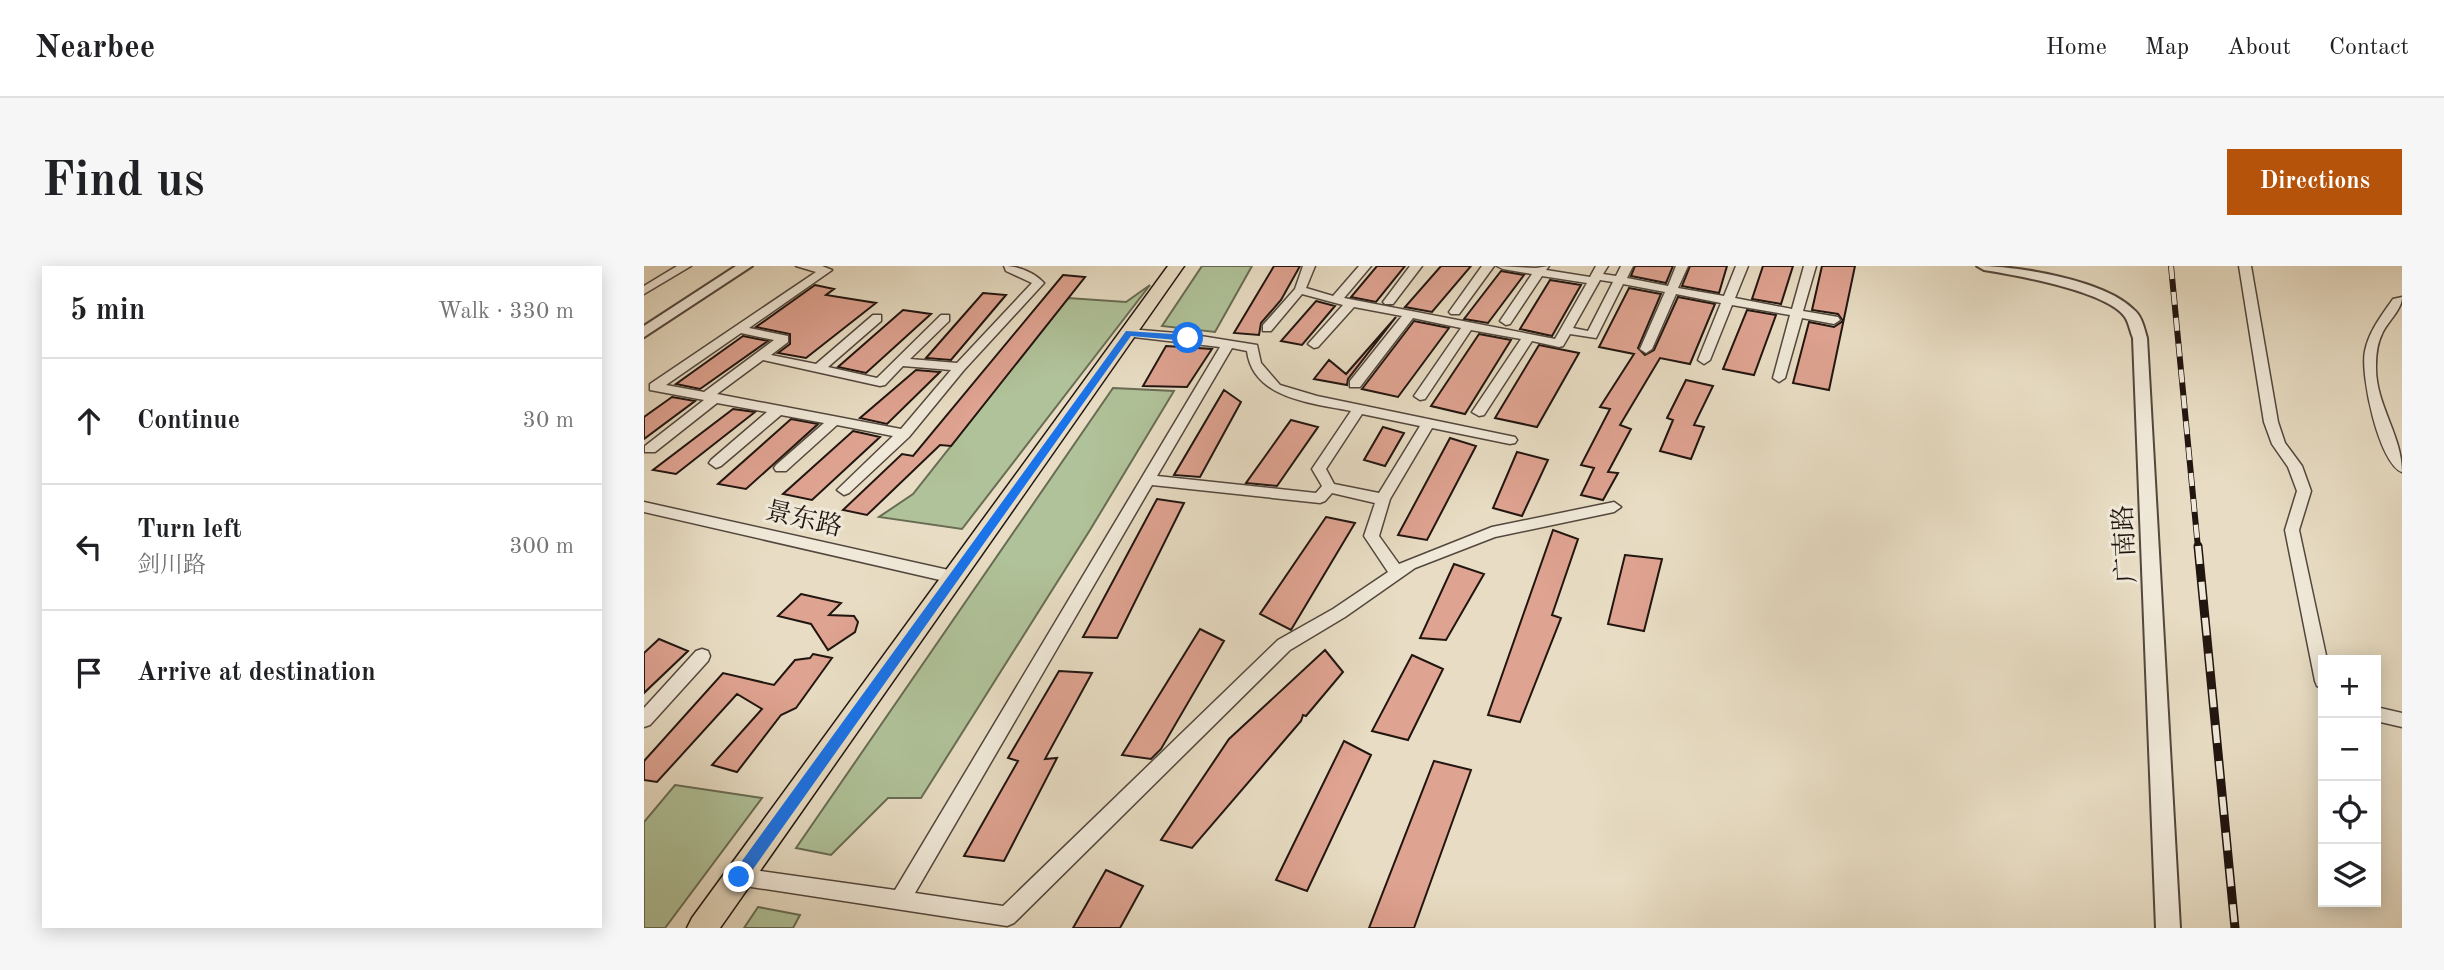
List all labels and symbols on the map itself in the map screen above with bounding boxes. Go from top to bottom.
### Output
route start [1172,322,1203,353]
street label: 景东路 [763,497,845,541]
street label: 广南路 [2109,504,2141,584]
route end [723,861,754,892]

